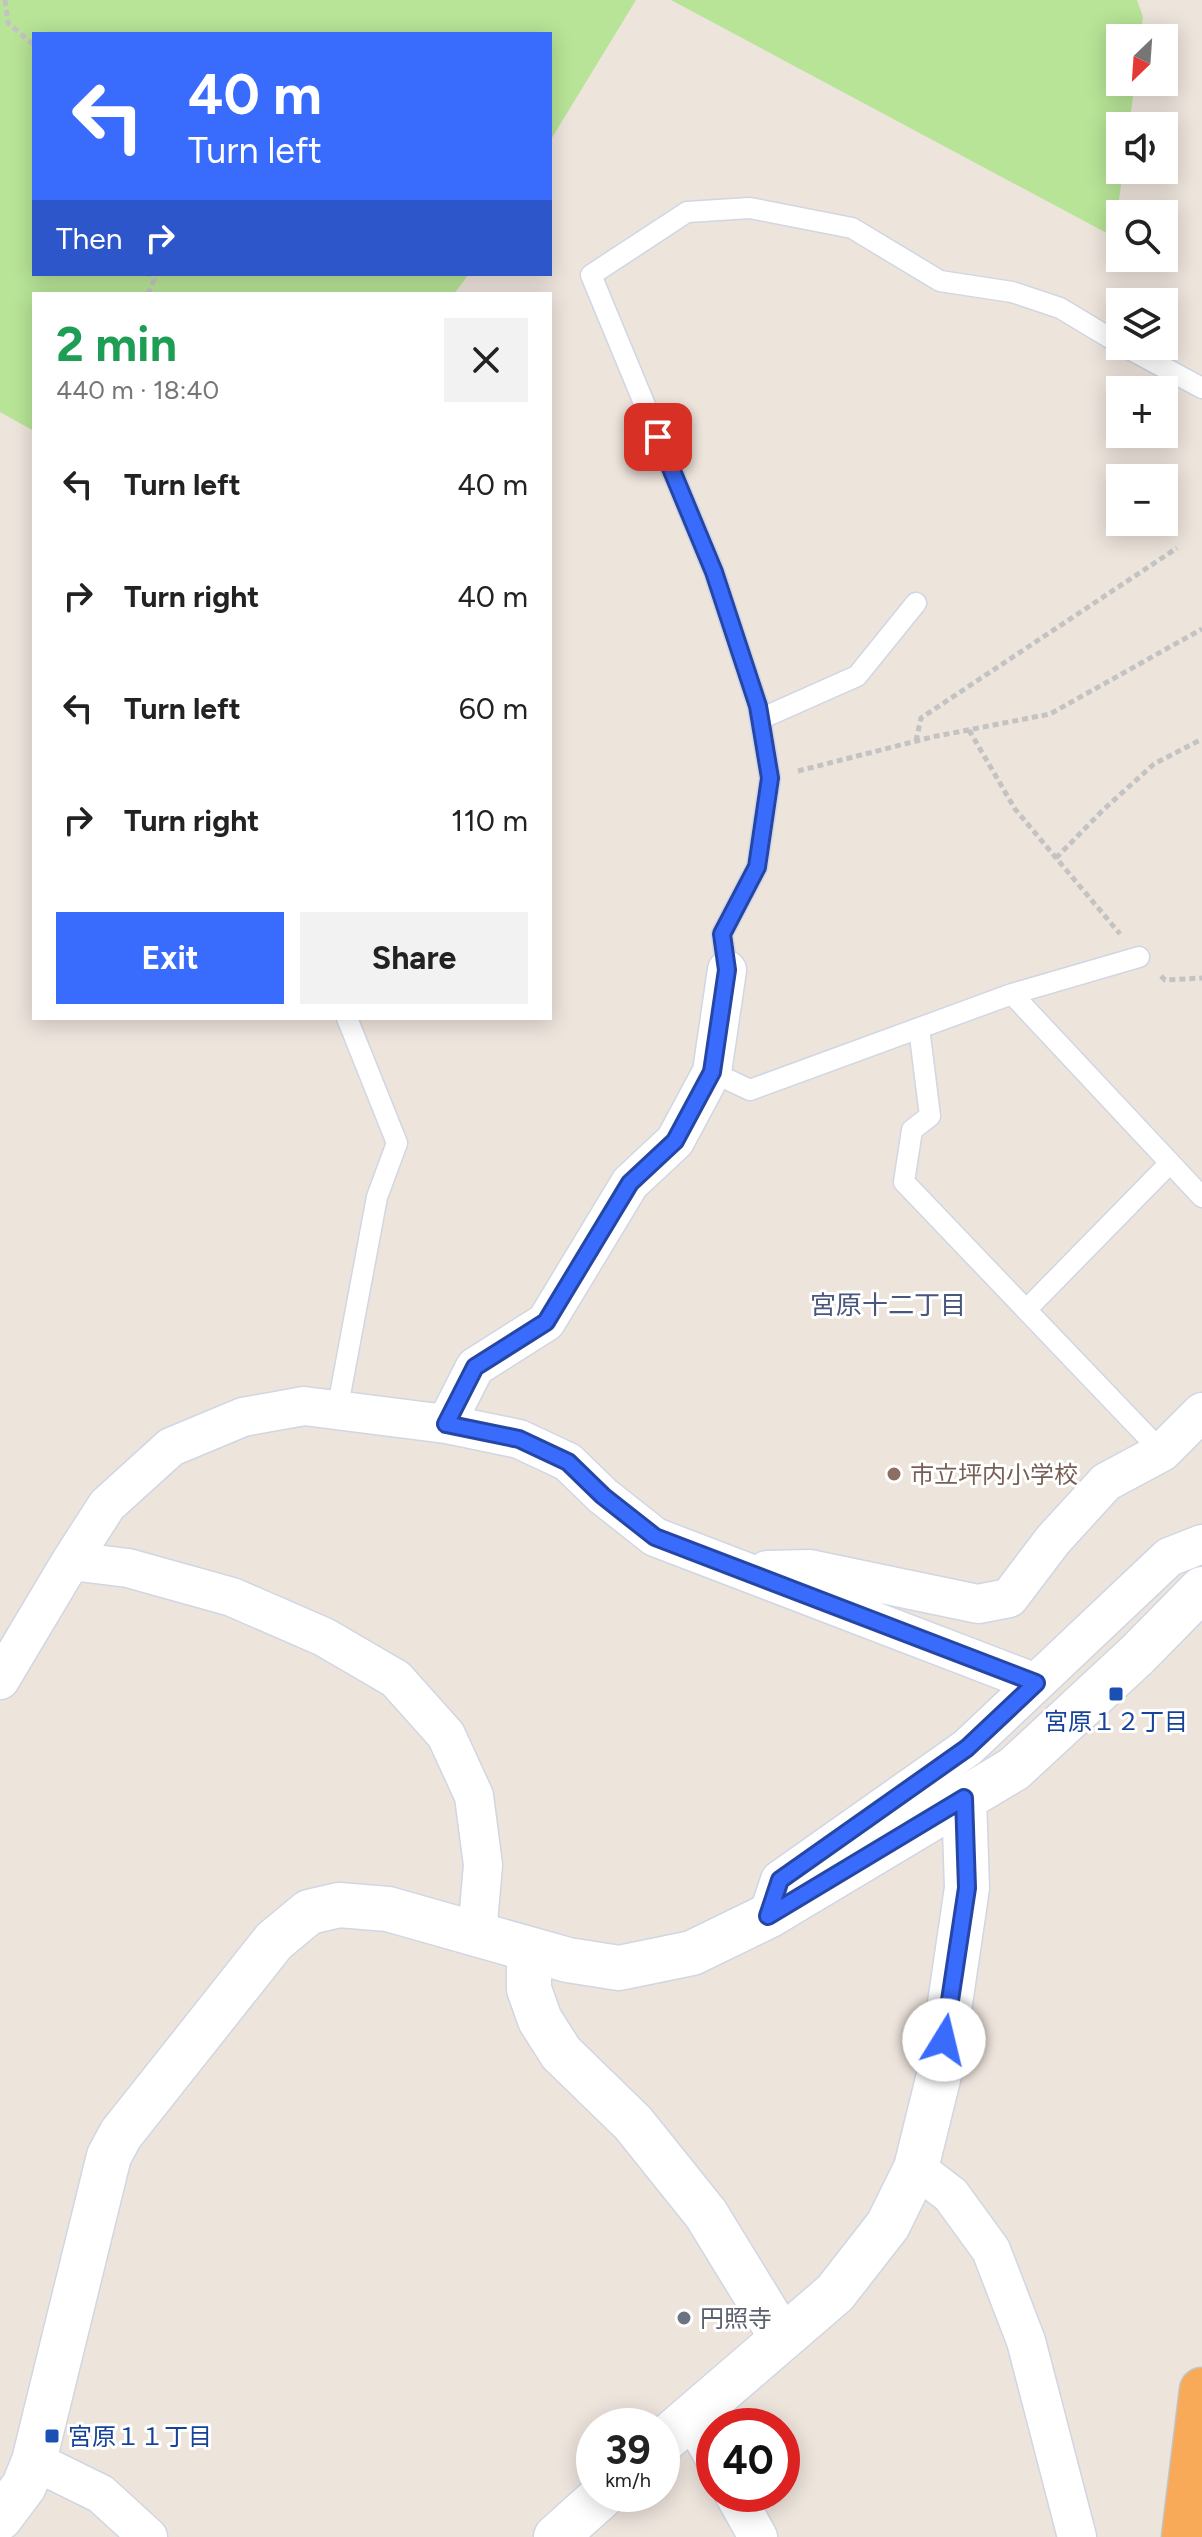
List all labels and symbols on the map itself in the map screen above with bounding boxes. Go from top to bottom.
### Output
north arrow [1106,24,1178,96]
pin [624,403,692,471]
district label: 宮原十二丁目 [810,1289,966,1321]
place label: 市立坪内小学校 [910,1460,1078,1489]
marker: 市立坪内小学校 [885,1465,903,1483]
marker: 宮原１２丁目 [1107,1685,1125,1703]
place label: 宮原１２丁目 [1044,1707,1188,1736]
position arrow [902,1998,986,2082]
place label: 円照寺 [700,2304,772,2333]
marker: 円照寺 [675,2309,693,2327]
speed limit sign: 40 [696,2408,800,2512]
place label: 宮原１１丁目 [68,2422,212,2451]
marker: 宮原１１丁目 [43,2427,61,2445]

